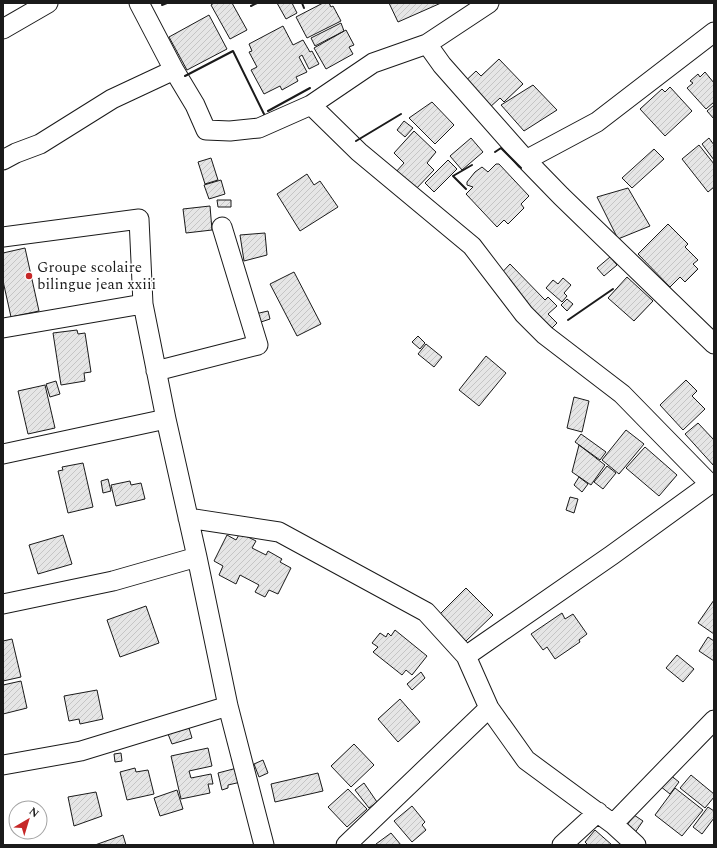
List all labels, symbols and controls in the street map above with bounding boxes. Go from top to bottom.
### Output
place label: Groupe scolaire bilingue jean xxiii [37,256,156,296]
marker: Groupe scolaire bilingue jean xxiii [24,271,34,281]
north arrow [8,800,48,840]
text: N [25,803,43,822]

